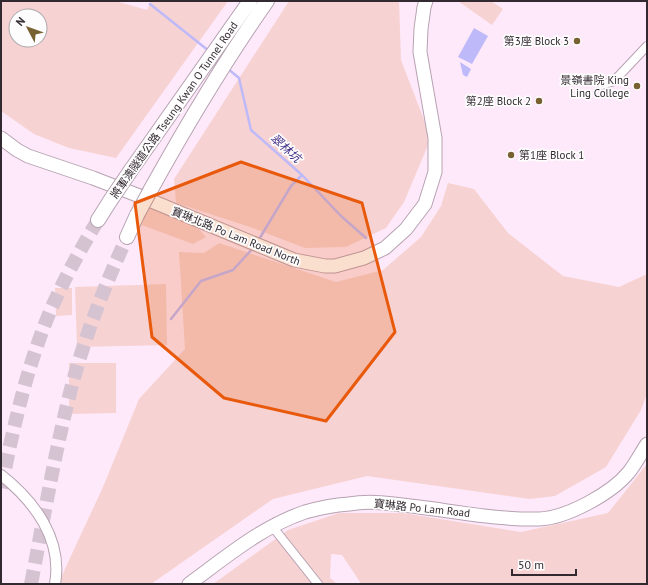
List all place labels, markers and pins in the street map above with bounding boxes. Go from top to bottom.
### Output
place label: 第3座 Block 3 [504,34,569,48]
marker: 第3座 Block 3 [572,36,582,46]
place label: 景嶺書院 King Ling College [560,73,629,100]
marker: 景嶺書院 King Ling College [632,81,642,91]
place label: 第2座 Block 2 [466,94,531,108]
marker: 第2座 Block 2 [534,96,544,106]
place label: 第1座 Block 1 [519,148,584,162]
marker: 第1座 Block 1 [506,150,516,160]

